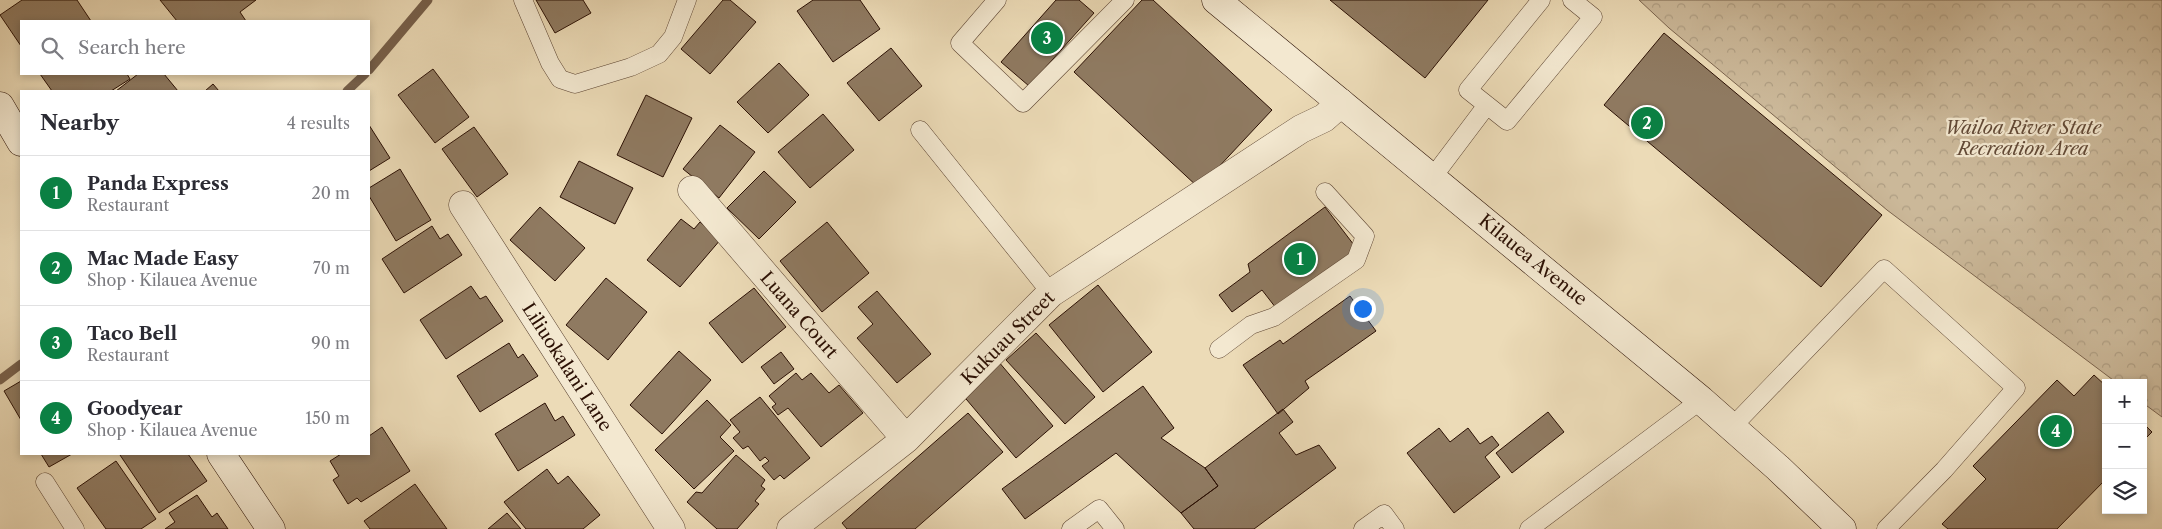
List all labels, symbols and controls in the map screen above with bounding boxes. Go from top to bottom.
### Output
pin: 3 [1031,19,1063,57]
search box [20,20,370,75]
icon: search [38,34,66,62]
text: Search here [78,36,186,59]
pin: 2 [1631,104,1663,142]
text: Nearby [40,110,119,135]
text: 4 results [287,113,350,133]
park label: Wailoa River State Recreation Area [1945,117,2102,160]
text: Panda Express [87,172,229,195]
text: 1 [52,183,60,203]
text: 20 m [311,183,350,203]
text: Restaurant [87,195,169,215]
street label: Kilauea Avenue [1474,210,1592,310]
pin: 1 [1284,240,1316,278]
text: Mac Made Easy [87,247,238,270]
text: 2 [51,258,61,278]
text: 70 m [313,258,350,278]
street label: Luana Court [755,267,843,363]
text: Shop · Kilauea Avenue [87,270,257,290]
street label: Kukuau Street [957,286,1060,389]
your location [1350,296,1376,322]
street label: Liliuokalani Lane [517,299,617,435]
text: Taco Bell [87,322,177,345]
text: 3 [51,333,61,353]
text: 90 m [311,333,350,353]
text: Restaurant [87,345,169,365]
map controls [2102,379,2147,514]
button: + [2102,379,2147,424]
text: Goodyear [87,397,183,420]
text: 4 [51,408,61,428]
text: 150 m [305,408,350,428]
pin: 4 [2040,412,2072,450]
text: Shop · Kilauea Avenue [87,420,257,440]
button: − [2102,424,2147,469]
button: layers [2102,469,2147,514]

